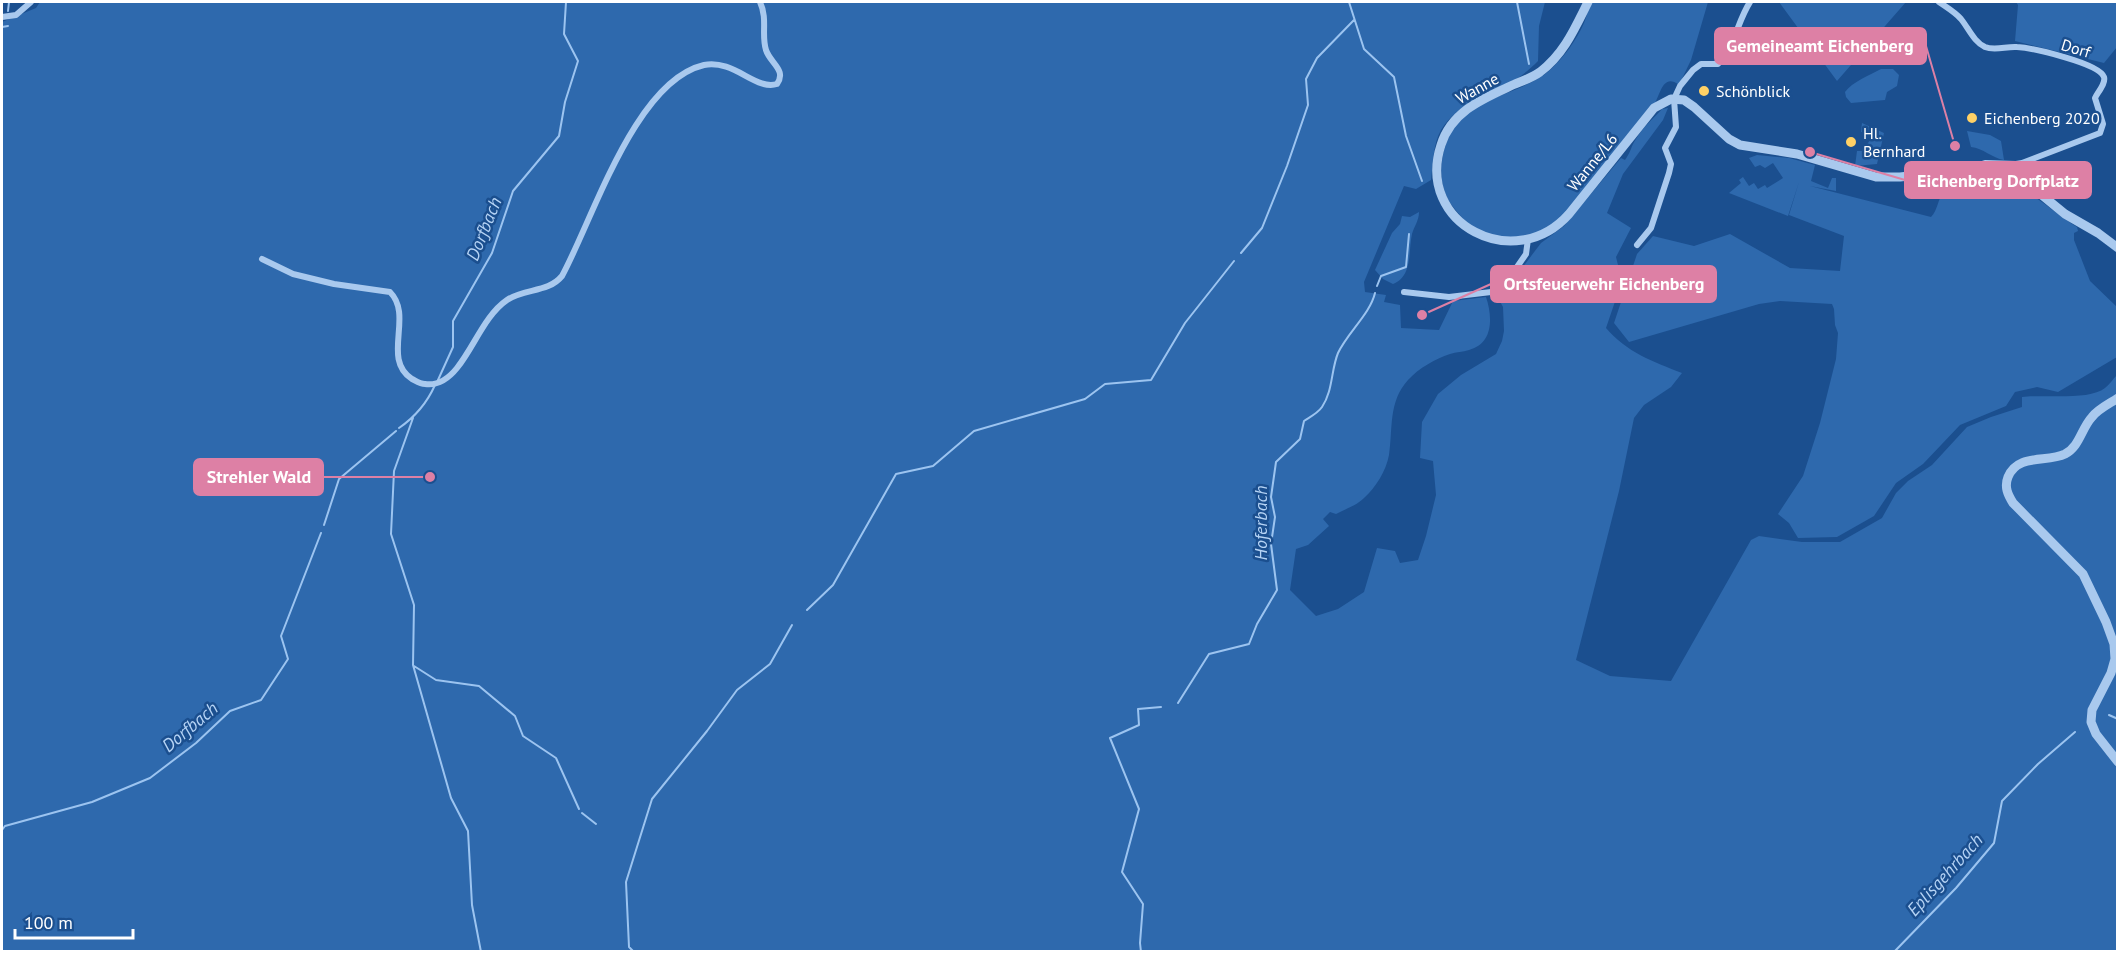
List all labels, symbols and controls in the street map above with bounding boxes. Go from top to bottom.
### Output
callout: Gemeineamt Eichenberg [1715,28,1926,64]
text: Gemeineamt Eichenberg [1726,34,1914,57]
street label: Dorf [2059,34,2094,62]
street label: Wanne [1452,68,1502,108]
place label: Schönblick [1716,81,1791,101]
marker: Schönblick [1697,84,1711,98]
place label: Eichenberg 2020 [1984,108,2100,128]
marker: Eichenberg 2020 [1965,111,1979,125]
place label: Hl. Bernhard [1863,123,1925,161]
street label: Wanne/L6 [1563,129,1621,195]
marker: Hl. Bernhard [1844,135,1858,149]
callout: Eichenberg Dorfplatz [1905,162,2091,198]
text: Eichenberg Dorfplatz [1917,169,2079,192]
water label: Dorfbach [460,194,507,264]
callout: Ortsfeuerwehr Eichenberg [1491,266,1716,302]
text: Ortsfeuerwehr Eichenberg [1504,272,1704,295]
callout: Strehler Wald [194,459,323,495]
text: Strehler Wald [207,465,311,488]
water label: Hoferbach [1249,486,1272,560]
water label: Dorfbach [157,697,222,757]
water label: Eplisgehrbach [1902,829,1988,921]
scale bar [15,902,134,940]
text: 100 m [24,911,73,934]

